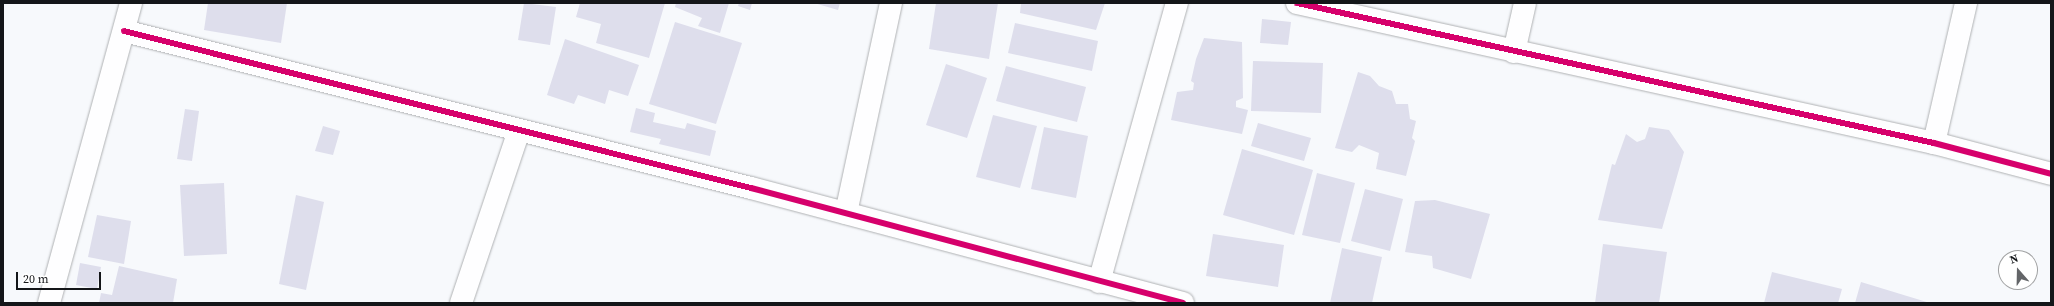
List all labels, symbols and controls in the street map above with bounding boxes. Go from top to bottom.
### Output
north arrow [1998,250,2038,290]
text: N [2008,251,2020,268]
scale bar [18,264,103,290]
text: 20 m [23,271,49,287]

